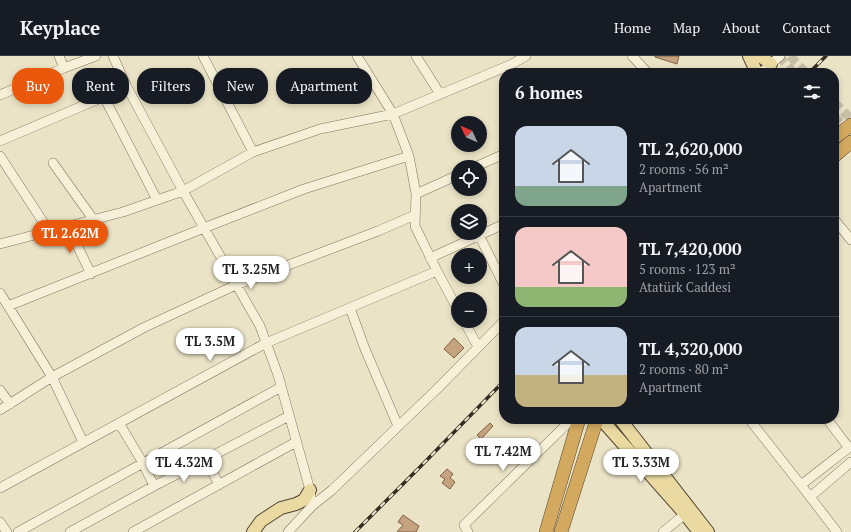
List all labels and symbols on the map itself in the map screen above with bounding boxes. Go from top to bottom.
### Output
north arrow [451,116,487,152]
pin: TL 2.62M [29,220,111,254]
pin: TL 3.25M [210,256,292,290]
pin: TL 3.5M [173,328,247,362]
pin: TL 7.42M [462,438,544,472]
pin: TL 4.32M [143,449,225,483]
pin: TL 3.33M [600,449,682,483]

